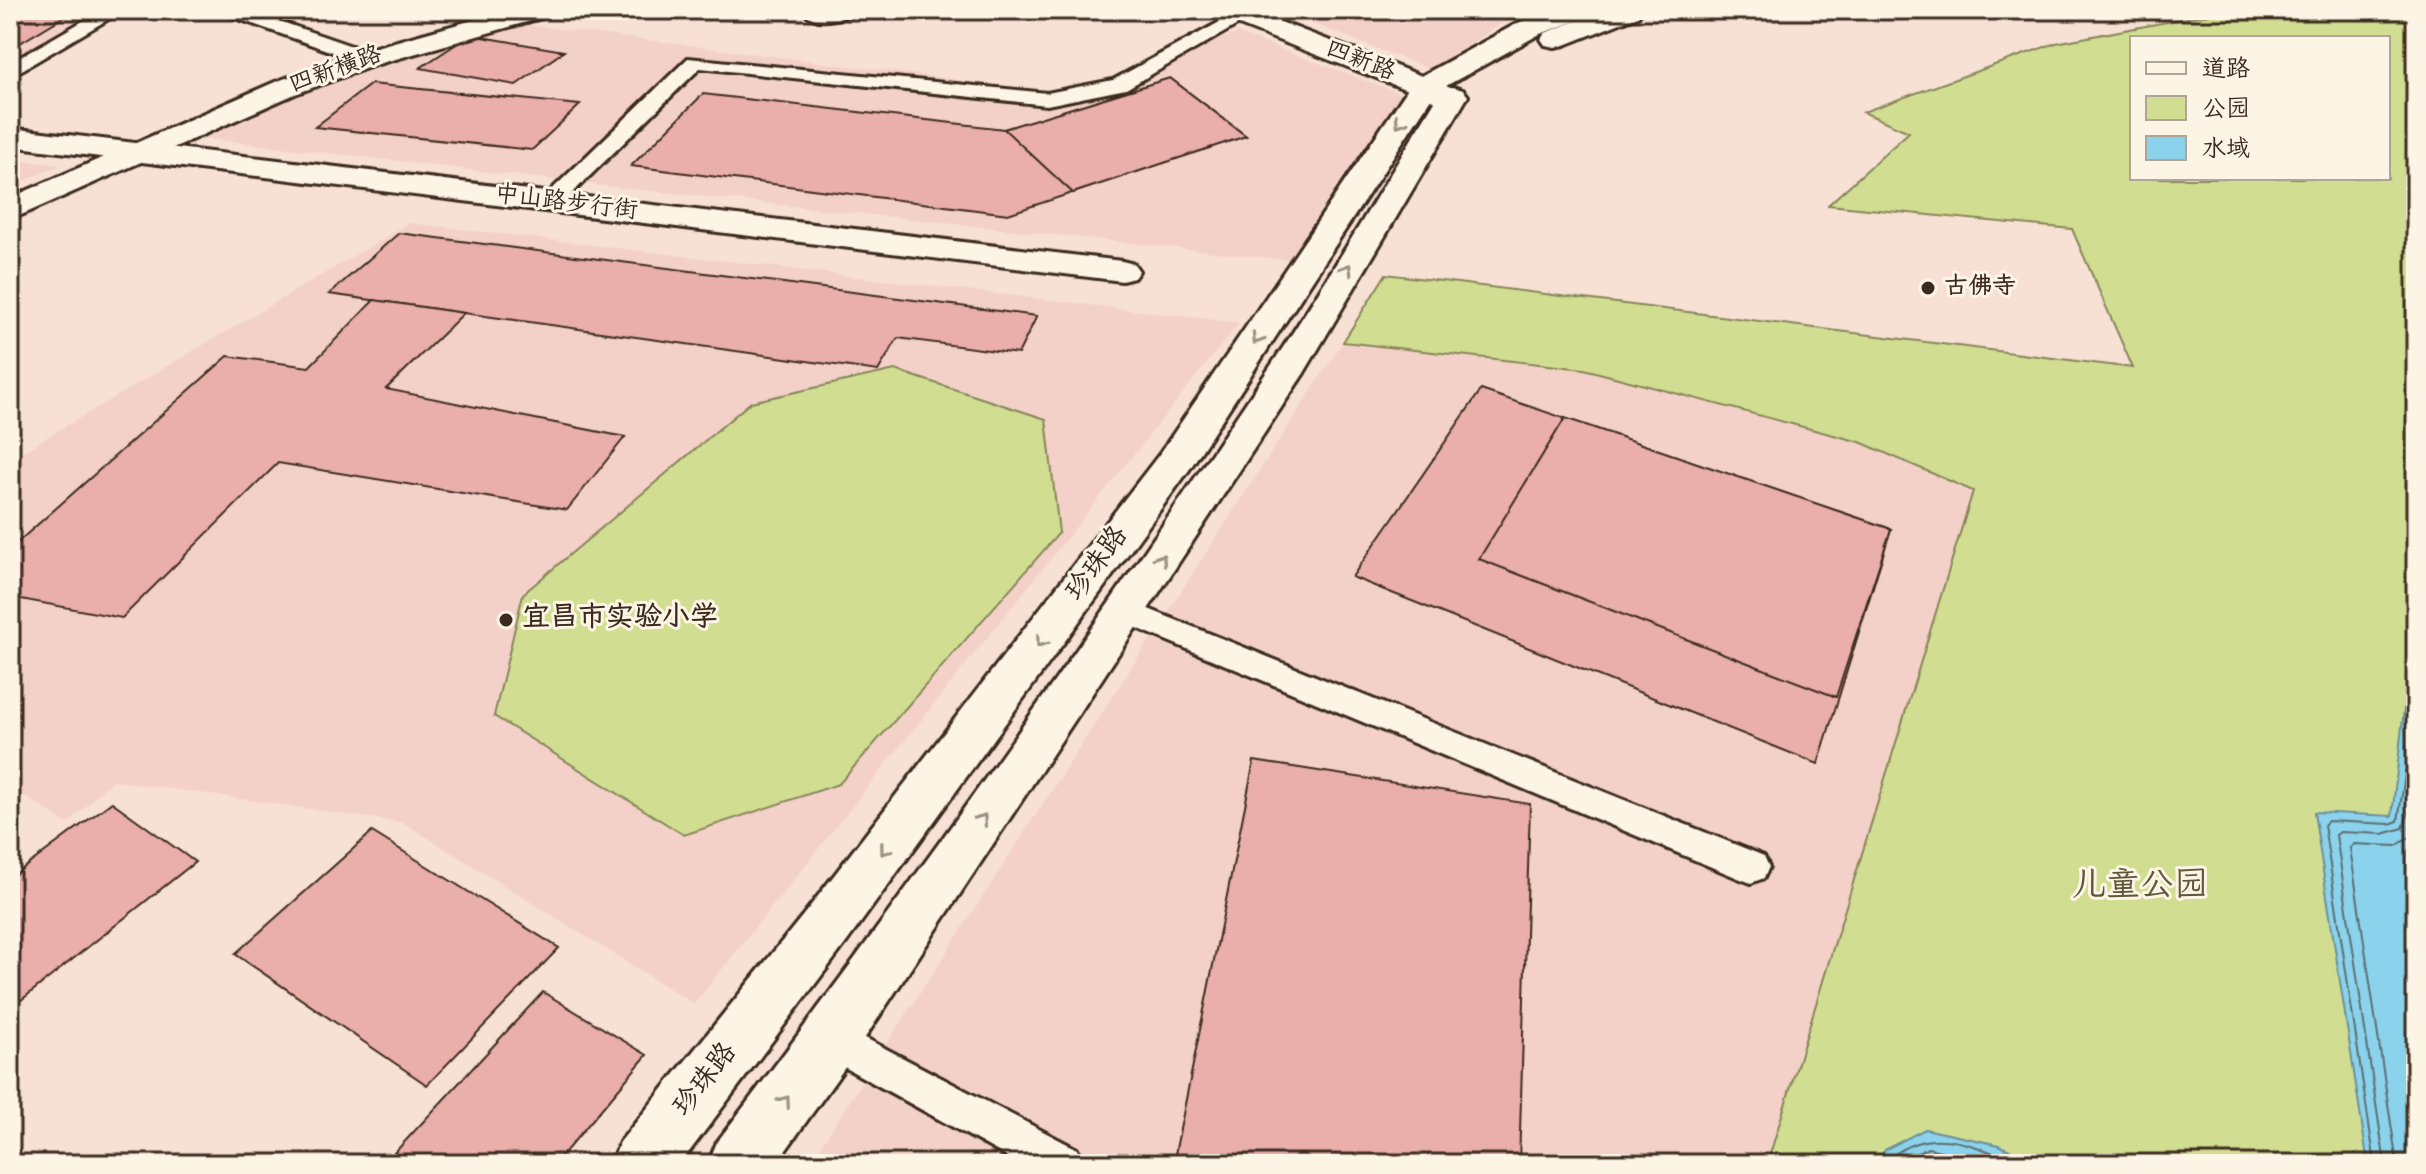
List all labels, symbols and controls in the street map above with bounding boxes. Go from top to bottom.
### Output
street label: 四新路 [1320,33,1400,91]
legend [2130,36,2390,180]
street label: 四新横路 [285,39,387,103]
text: 道路 [2202,54,2250,88]
text: 公园 [2202,94,2250,128]
one-way arrow [1395,113,1410,128]
text: 水域 [2202,134,2250,168]
street label: 中山路步行街 [492,178,640,230]
one-way arrow [1337,263,1353,278]
place label: 古佛寺 [1944,271,2016,305]
marker: 古佛寺 [1919,279,1937,297]
one-way arrow [1252,330,1267,345]
street label: 珍珠路 [1058,519,1140,611]
one-way arrow [1151,553,1166,567]
place label: 宜昌市实验小学 [522,600,718,640]
marker: 宜昌市实验小学 [497,611,515,629]
one-way arrow [1037,633,1051,648]
one-way arrow [972,814,987,828]
one-way arrow [880,841,894,855]
park label: 儿童公园 [2072,864,2208,913]
street label: 珍珠路 [665,1036,749,1126]
one-way arrow [776,1095,790,1110]

